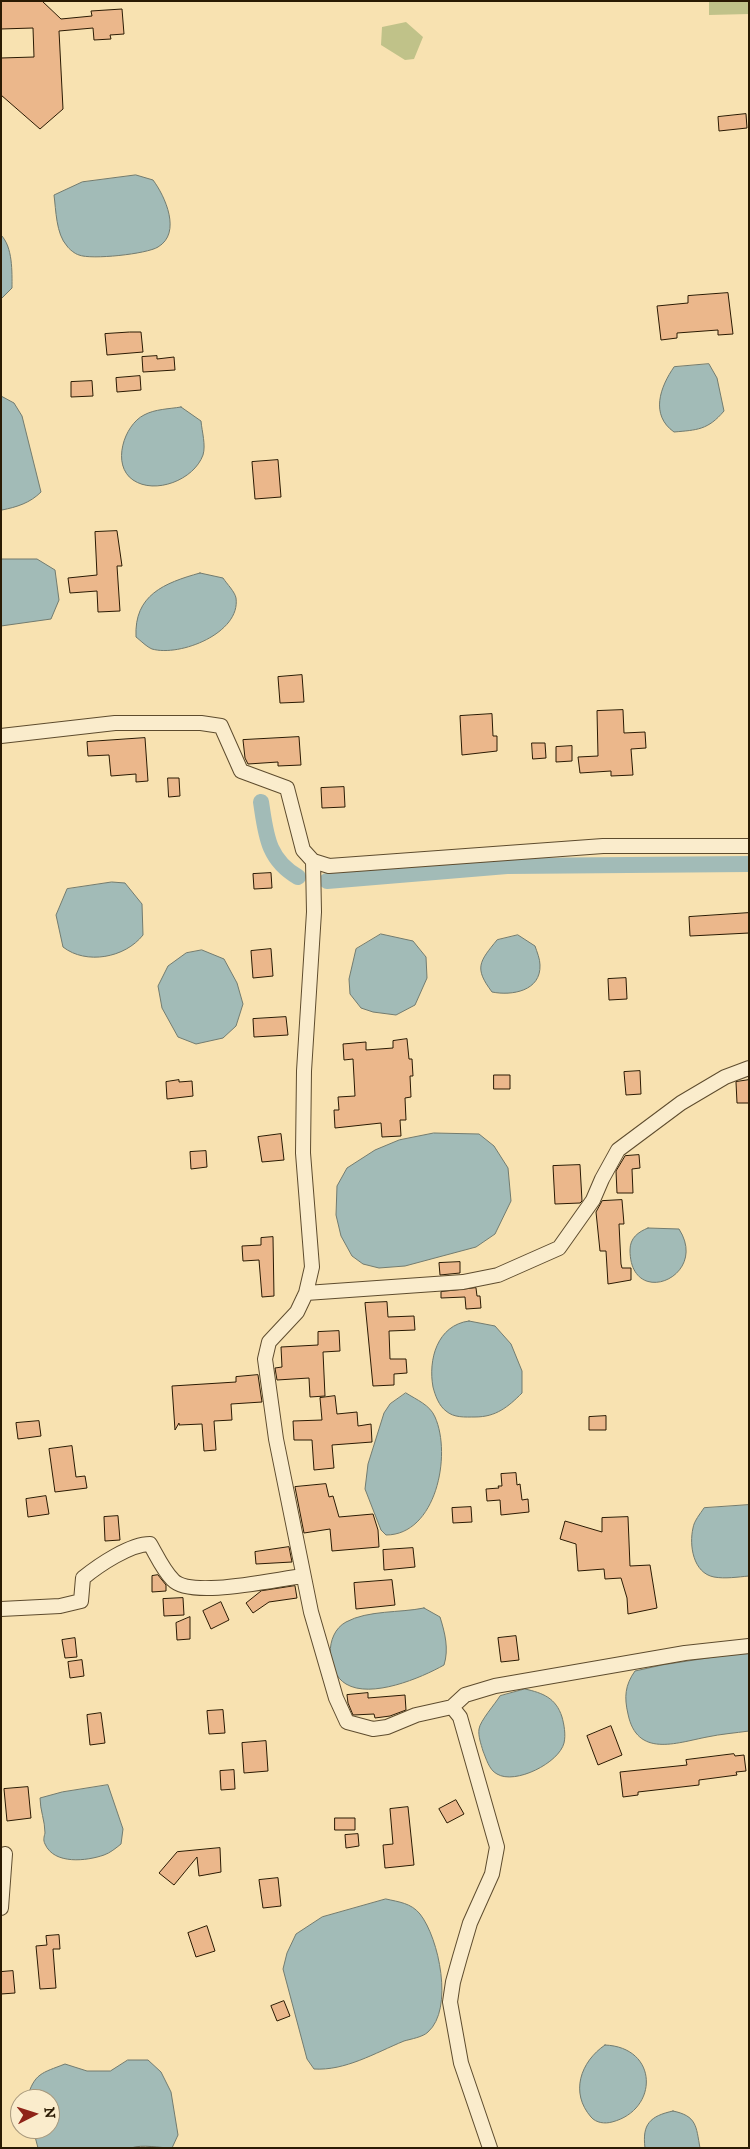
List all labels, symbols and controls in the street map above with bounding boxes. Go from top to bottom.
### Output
north arrow [10,2089,60,2139]
text: N [39,2106,58,2119]

